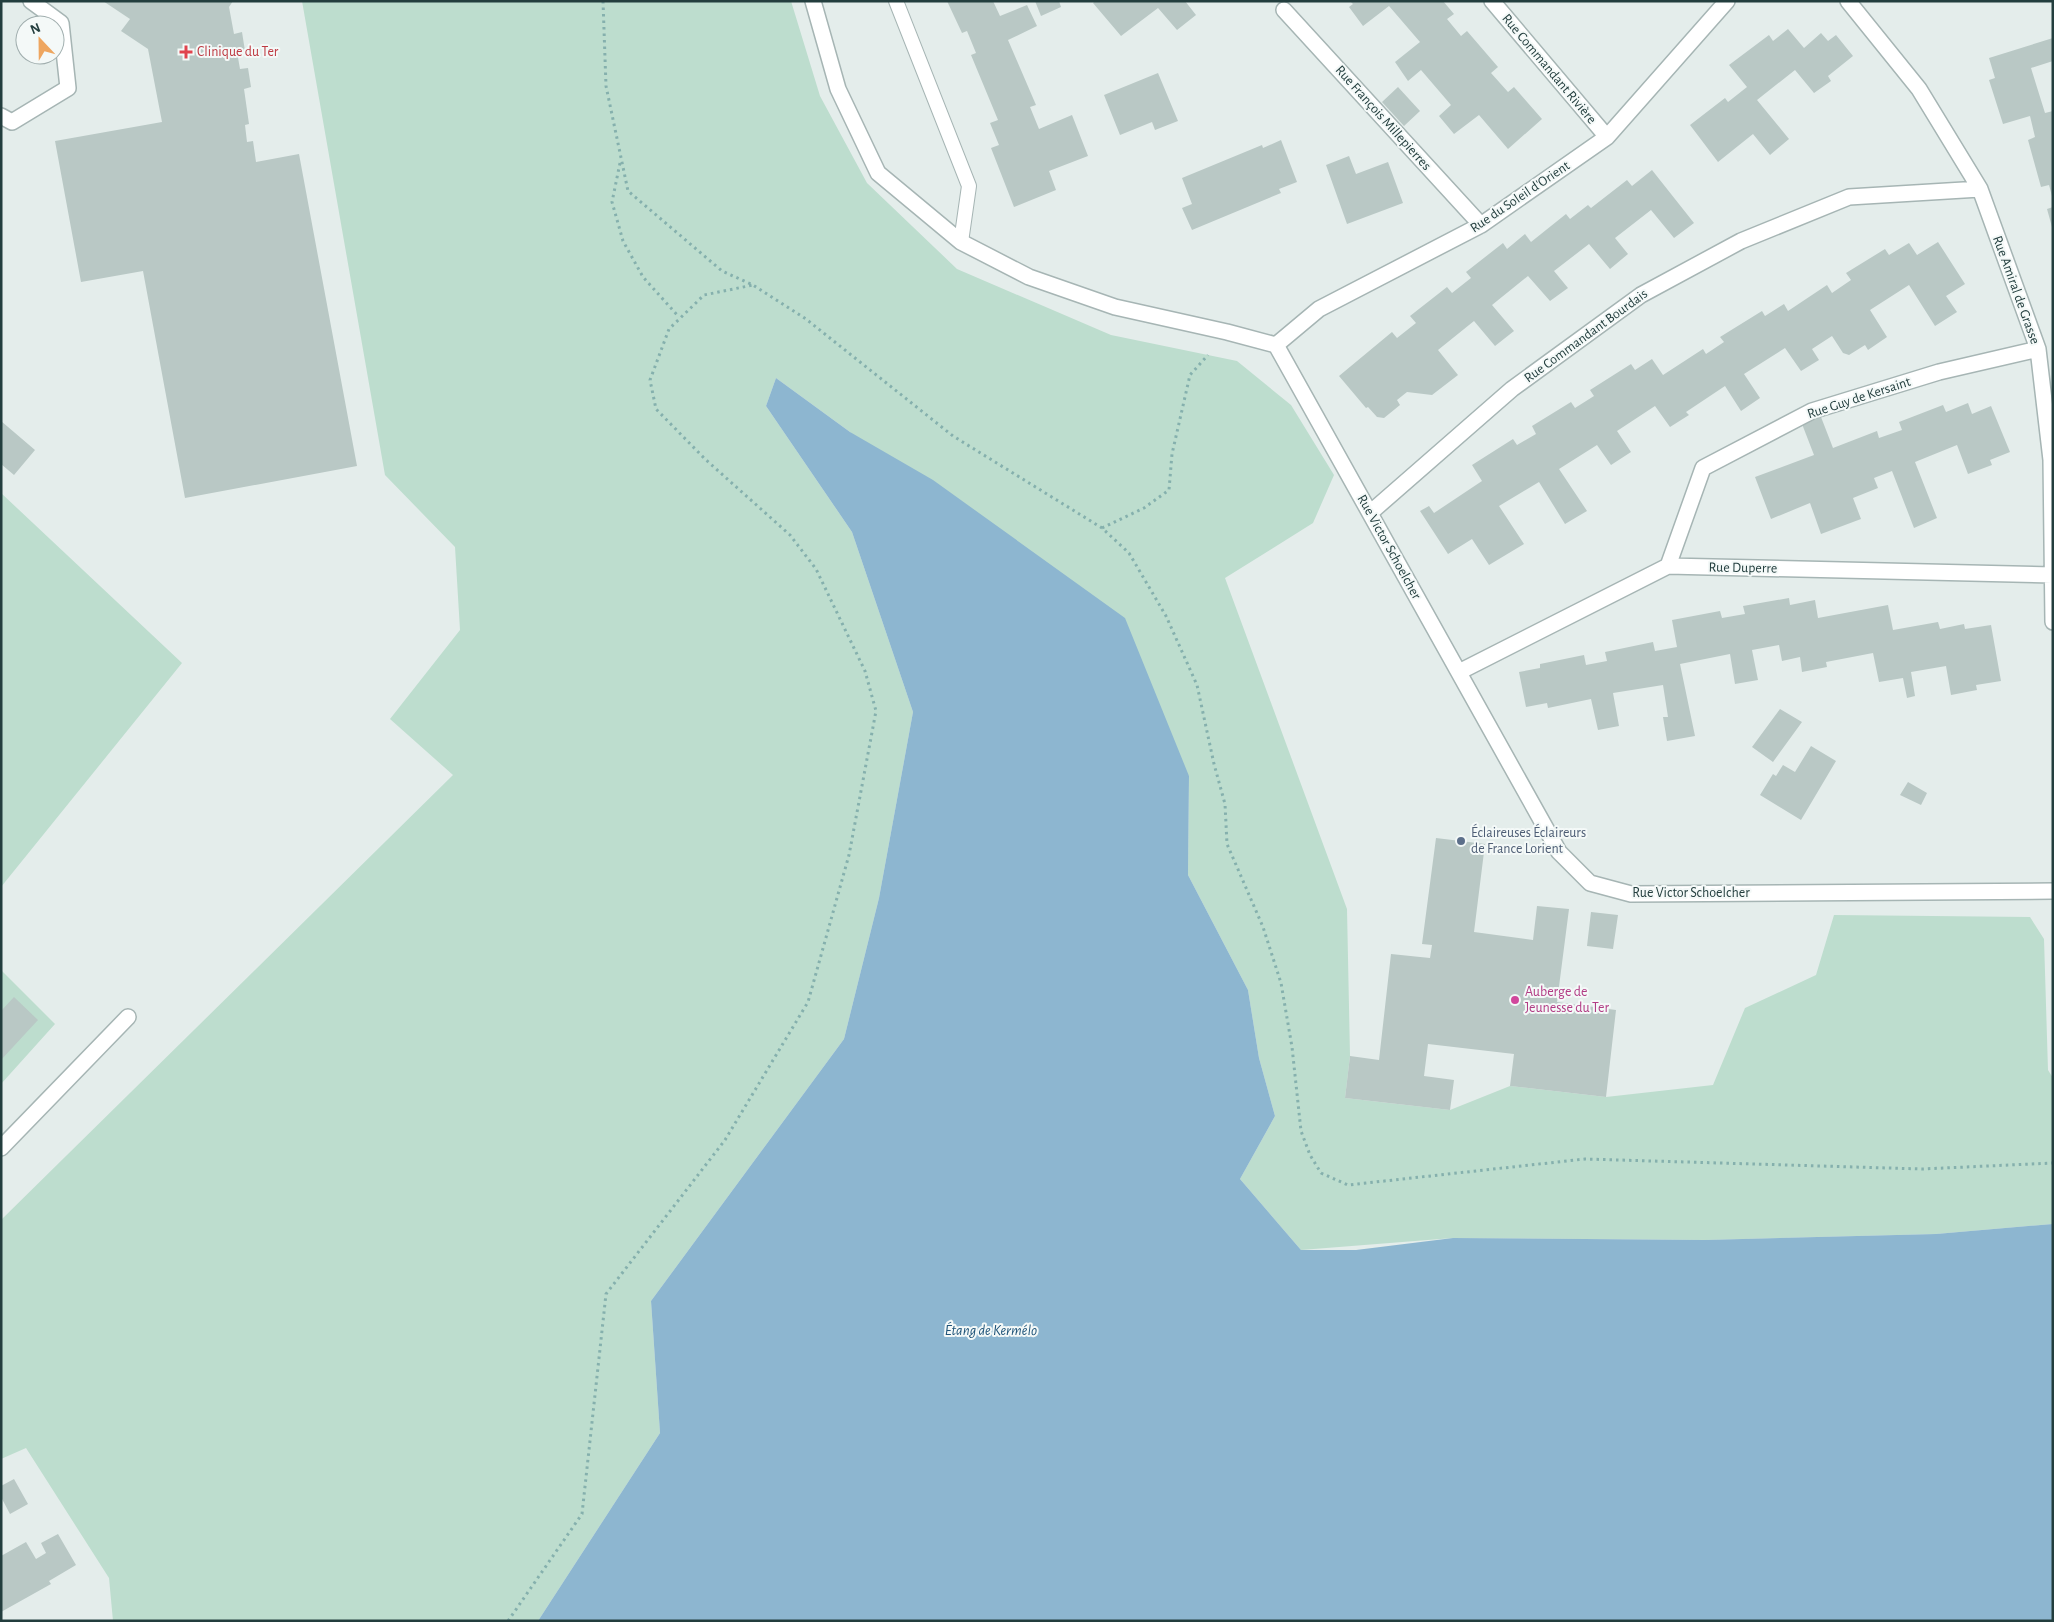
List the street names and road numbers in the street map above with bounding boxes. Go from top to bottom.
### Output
street label: Rue Commandant Rivière [1499,11,1599,127]
street label: Rue François Millepierres [1332,63,1434,173]
street label: Rue du Soleil d'Orient [1468,158,1573,235]
street label: Rue Amiral de Grasse [1990,234,2042,346]
street label: Rue Commandant Bourdais [1522,287,1650,385]
street label: Rue Guy de Kersaint [1806,375,1913,421]
street label: Rue Victor Schoelcher [1354,492,1424,602]
street label: Rue Duperre [1709,560,1777,576]
street label: Rue Victor Schoelcher [1632,886,1750,900]

